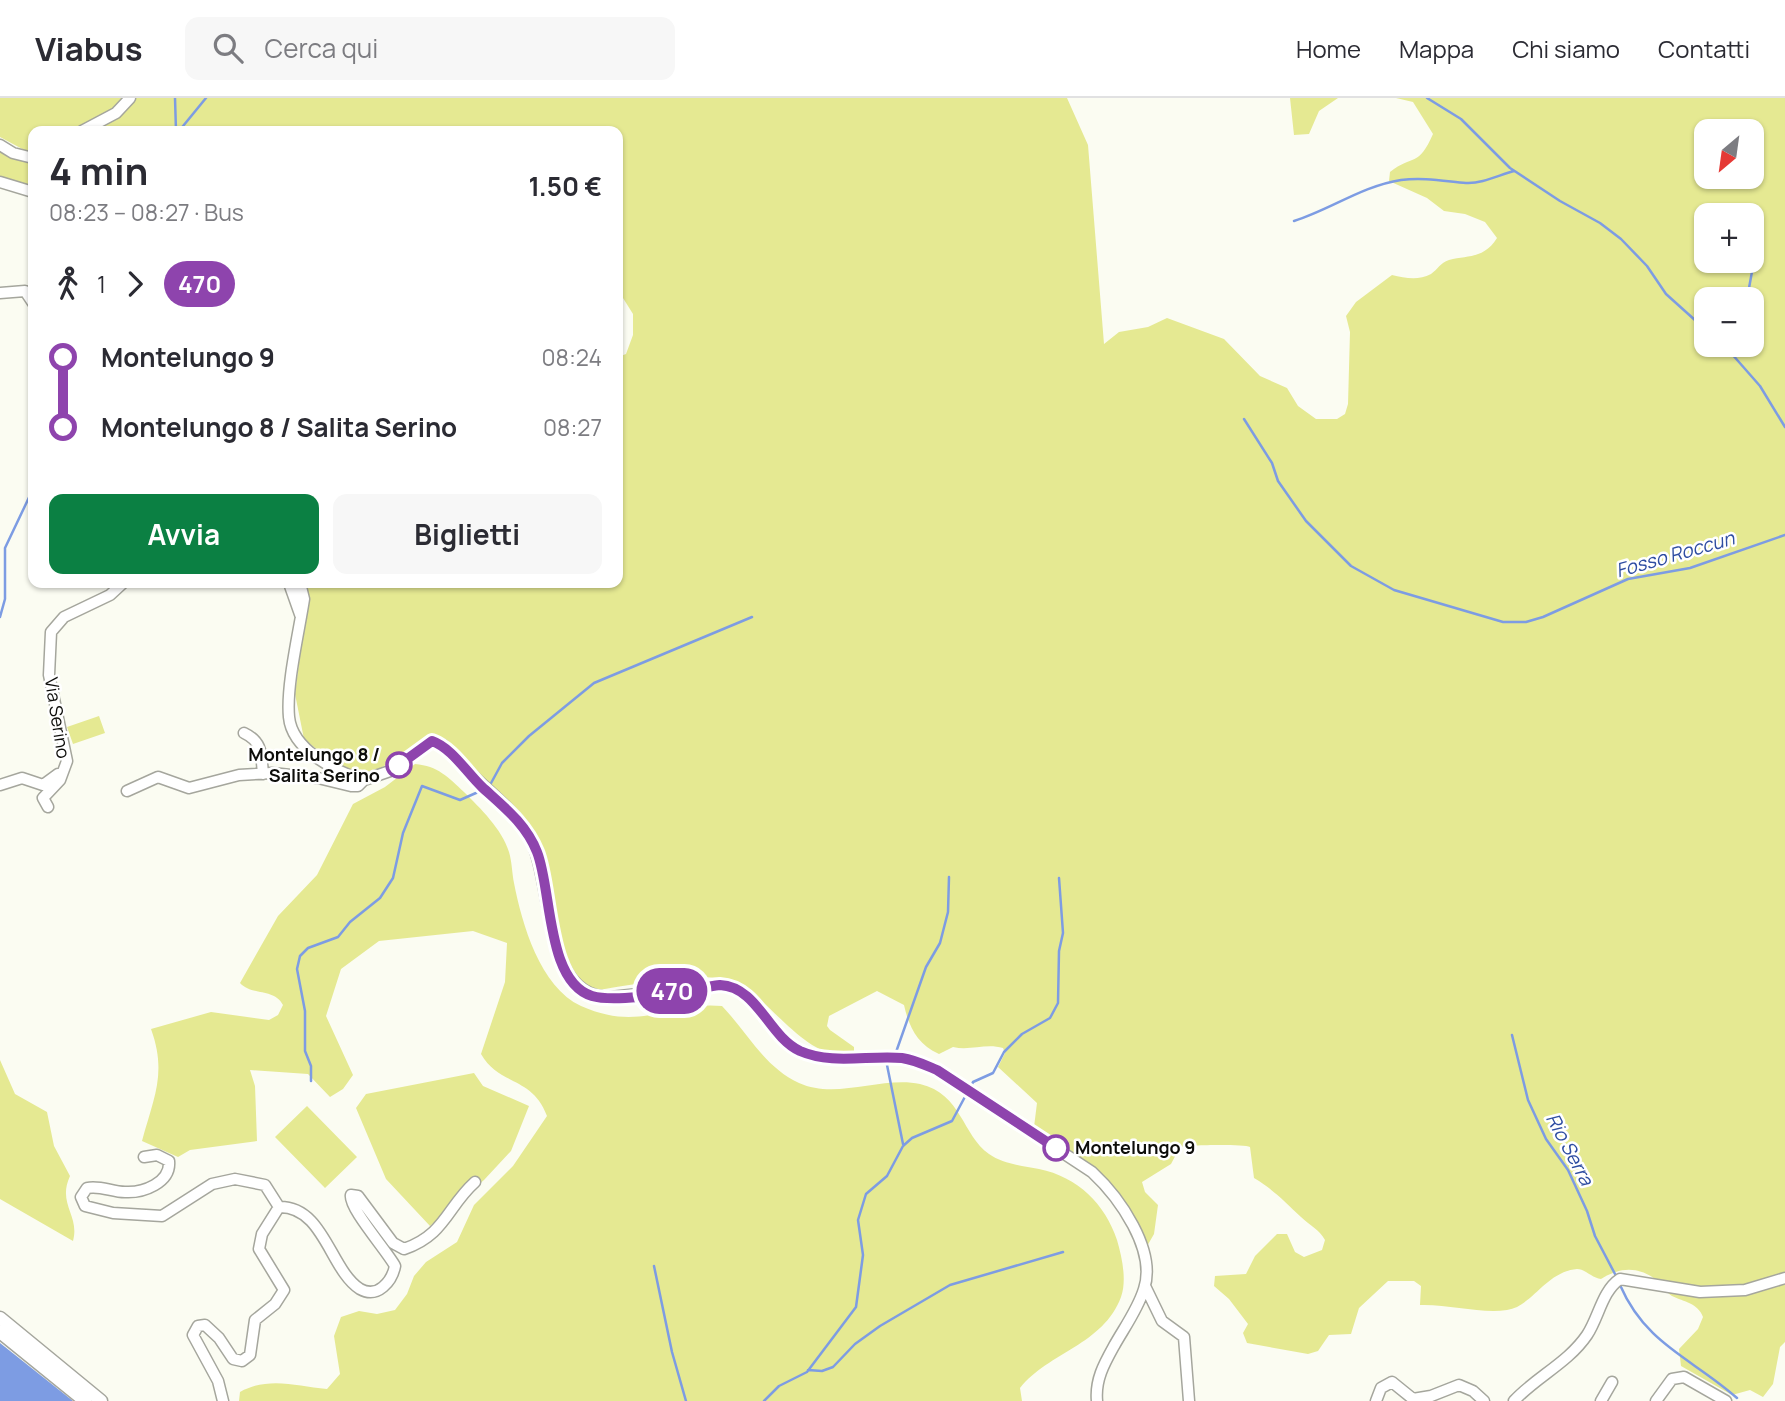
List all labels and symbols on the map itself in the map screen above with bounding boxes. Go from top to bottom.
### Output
north arrow [1694,119,1764,189]
water label: Fosso Roccun [1613,524,1738,583]
street label: Via Serino [40,676,76,760]
place label: Montelungo 8 / Salita Serino [248,742,380,787]
marker: Montelungo 8 / Salita Serino [386,752,412,778]
line badge: 470 [632,968,712,1014]
water label: Rio Serra [1540,1108,1600,1191]
marker: Montelungo 9 [1043,1135,1069,1161]
place label: Montelungo 9 [1075,1135,1195,1159]

